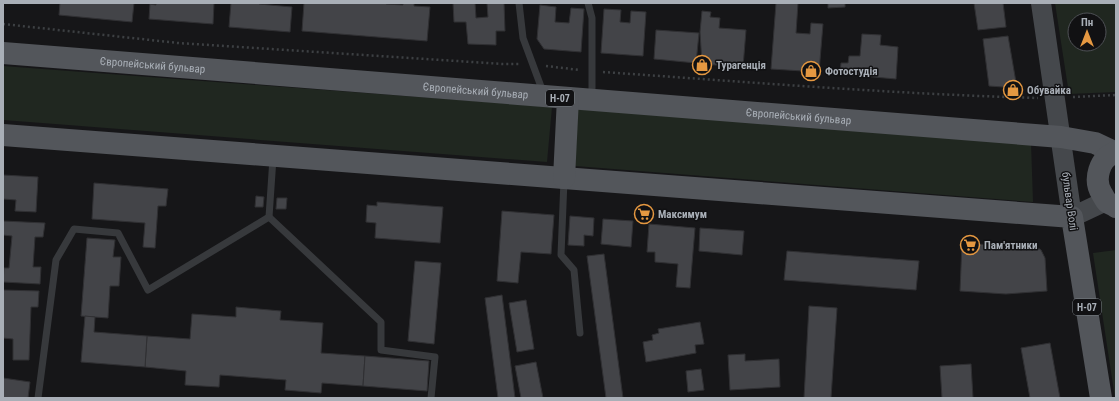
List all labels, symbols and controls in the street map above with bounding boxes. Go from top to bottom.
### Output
north arrow [1067,12,1107,52]
text: Пн [1081,16,1093,29]
shop icon: Турагенція [691,54,713,76]
street label: Європейський бульвар [99,55,206,76]
place label: Турагенція [716,59,766,72]
shop icon: Фотостудія [800,60,822,82]
place label: Фотостудія [825,65,878,78]
shop icon: Обувайка [1002,79,1024,101]
street label: Європейський бульвар [422,80,529,102]
place label: Обувайка [1027,84,1071,97]
road number: Н-07 [546,90,574,106]
street label: Європейський бульвар [745,106,852,127]
street label: бульвар Волі [1059,171,1080,231]
supermarket icon: Максимум [633,203,655,225]
place label: Максимум [658,208,707,221]
supermarket icon: Пам'ятники [959,234,981,256]
place label: Пам'ятники [984,239,1037,252]
road number: Н-07 [1073,299,1101,315]

